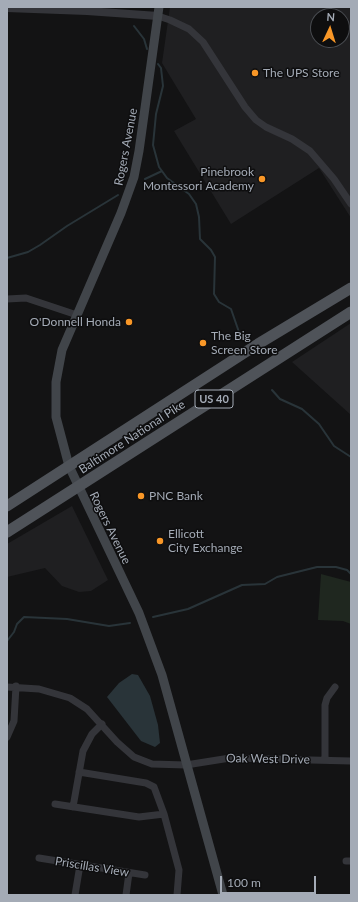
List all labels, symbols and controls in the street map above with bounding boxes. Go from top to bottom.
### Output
north arrow [310,8,350,48]
text: N [326,10,335,23]
place label: The UPS Store [263,66,339,80]
marker: The UPS Store [250,68,260,78]
street label: Rogers Avenue [111,107,141,187]
place label: Pinebrook Montessori Academy [143,165,254,193]
marker: Pinebrook Montessori Academy [257,174,267,184]
place label: O'Donnell Honda [29,315,121,329]
marker: O'Donnell Honda [124,317,134,327]
place label: The Big Screen Store [211,329,278,357]
marker: The Big Screen Store [198,338,208,348]
road number: US 40 [195,390,233,408]
street label: Baltimore National Pike [76,397,188,477]
street label: Rogers Avenue [86,489,134,567]
place label: PNC Bank [149,489,203,503]
marker: PNC Bank [136,491,146,501]
place label: Ellicott City Exchange [168,527,243,555]
marker: Ellicott City Exchange [155,536,165,546]
street label: Oak West Drive [226,751,310,767]
street label: Priscillas View [54,854,130,880]
scale bar [222,868,318,894]
text: 100 m [227,875,261,890]

